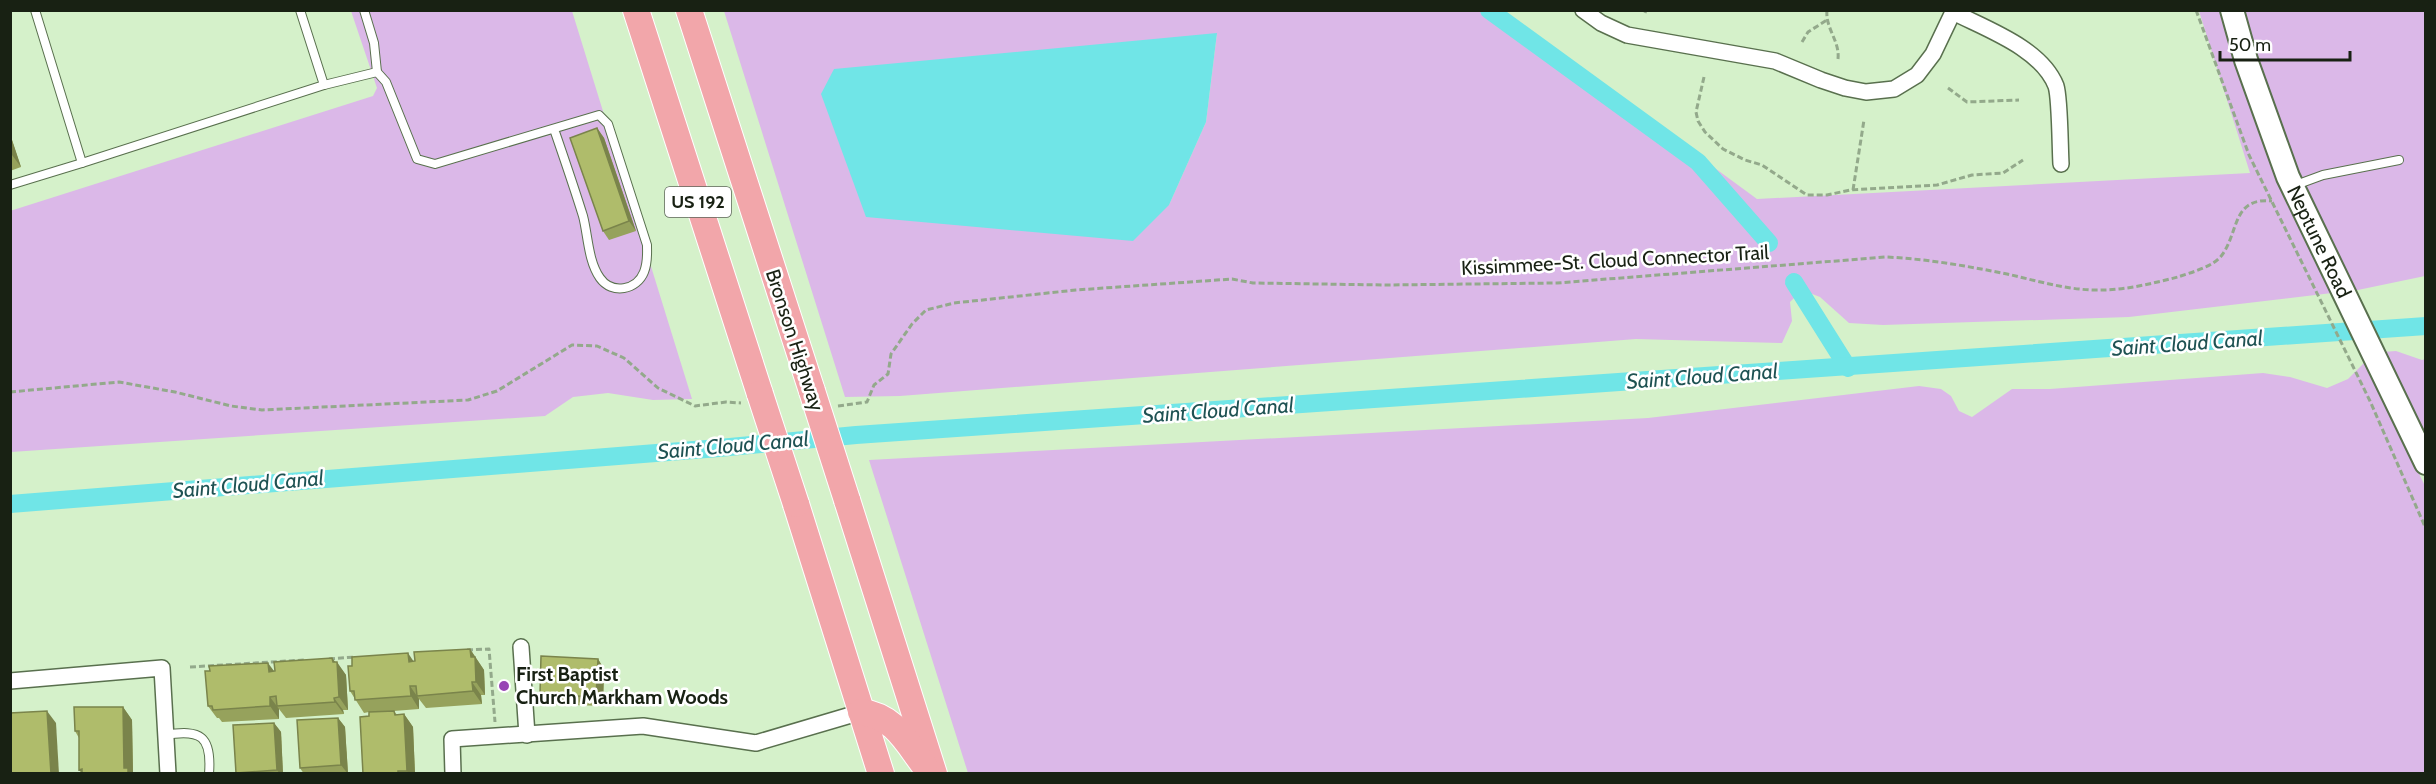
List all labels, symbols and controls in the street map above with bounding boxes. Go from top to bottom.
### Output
scale bar [2220,24,2350,62]
text: 50 m [2229,34,2271,56]
street label: Neptune Road [2282,182,2356,302]
road number: US 192 [665,187,731,217]
street label: Kissimmee-St. Cloud Connector Trail [1460,240,1770,280]
street label: Bronson Highway [761,266,829,414]
water label: Saint Cloud Canal [2110,325,2264,361]
water label: Saint Cloud Canal [1625,358,1779,394]
water label: Saint Cloud Canal [1141,392,1295,428]
water label: Saint Cloud Canal [656,426,810,464]
water label: Saint Cloud Canal [171,465,325,503]
place label: First Baptist Church Markham Woods [516,662,728,709]
marker: First Baptist Church Markham Woods [497,679,511,693]

